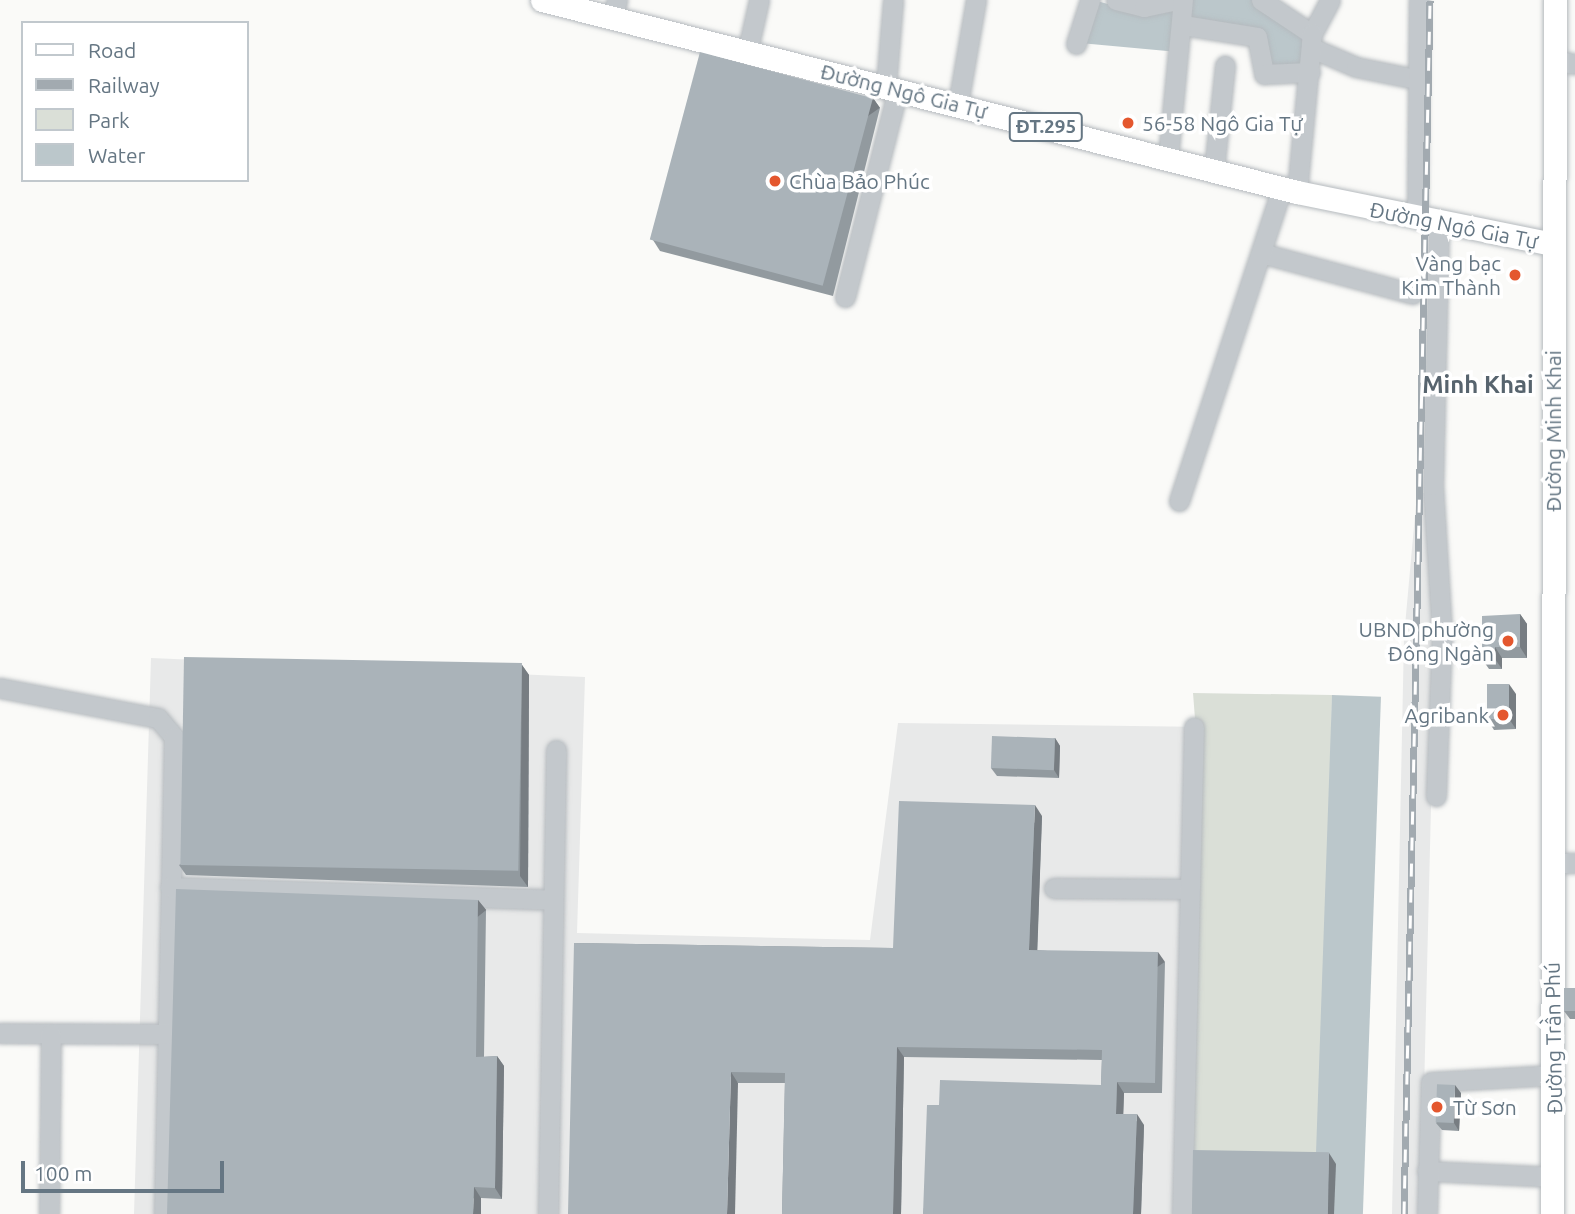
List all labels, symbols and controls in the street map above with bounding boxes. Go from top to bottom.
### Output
legend [21,21,248,182]
text: Road [88,38,136,62]
street label: Đường Ngô Gia Tự [818,58,990,124]
text: Railway [88,73,160,97]
text: Park [88,108,130,132]
place label: 56-58 Ngô Gia Tự [1142,110,1303,136]
road number: ĐT.295 [1007,111,1084,142]
marker: 56-58 Ngô Gia Tự [1120,115,1136,131]
text: Water [88,143,146,167]
place label: Chùa Bảo Phúc [789,168,930,194]
marker: Chùa Bảo Phúc [767,173,783,189]
street label: Đường Ngô Gia Tự [1368,196,1540,254]
place label: Vàng bạc Kim Thành [1401,250,1501,300]
marker: Vàng bạc Kim Thành [1507,267,1523,283]
street label: Đường Minh Khai [1540,350,1566,512]
district label: Minh Khai [1422,371,1534,399]
place label: UBND phường Đông Ngàn [1359,616,1494,666]
marker: UBND phường Đông Ngàn [1500,633,1516,649]
place label: Agribank [1405,702,1489,728]
marker: Agribank [1495,707,1511,723]
street label: Đường Trần Phú [1539,962,1567,1114]
place label: Từ Sơn [1453,1094,1517,1120]
marker: Từ Sơn [1427,1097,1447,1117]
scale bar [24,1148,228,1192]
text: 100 m [34,1161,92,1185]

